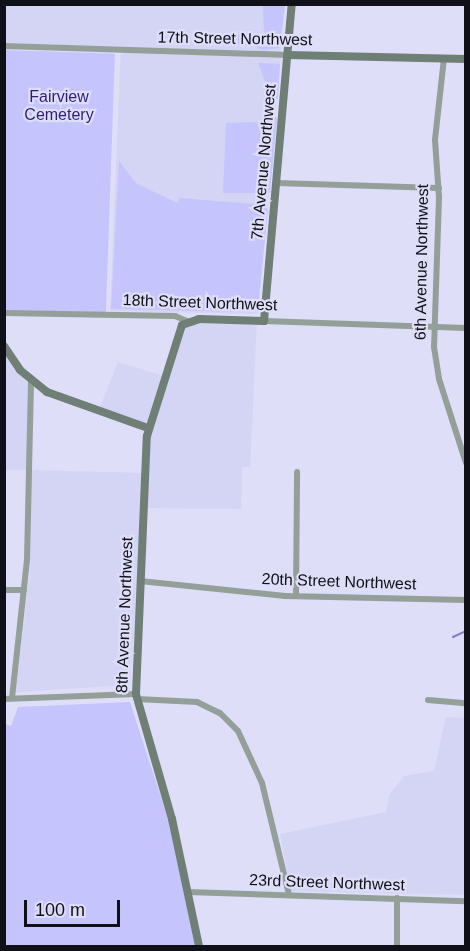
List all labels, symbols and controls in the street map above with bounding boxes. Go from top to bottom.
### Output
street label: 17th Street Northwest [157,28,313,50]
street label: 7th Avenue Northwest [248,83,280,241]
park label: Fairview Cemetery [24,87,94,125]
street label: 6th Avenue Northwest [411,183,433,341]
street label: 18th Street Northwest [122,291,278,315]
street label: 8th Avenue Northwest [113,536,137,694]
street label: 20th Street Northwest [261,570,417,594]
street label: 23rd Street Northwest [249,871,405,895]
scale bar [27,888,123,926]
text: 100 m [35,900,85,920]

